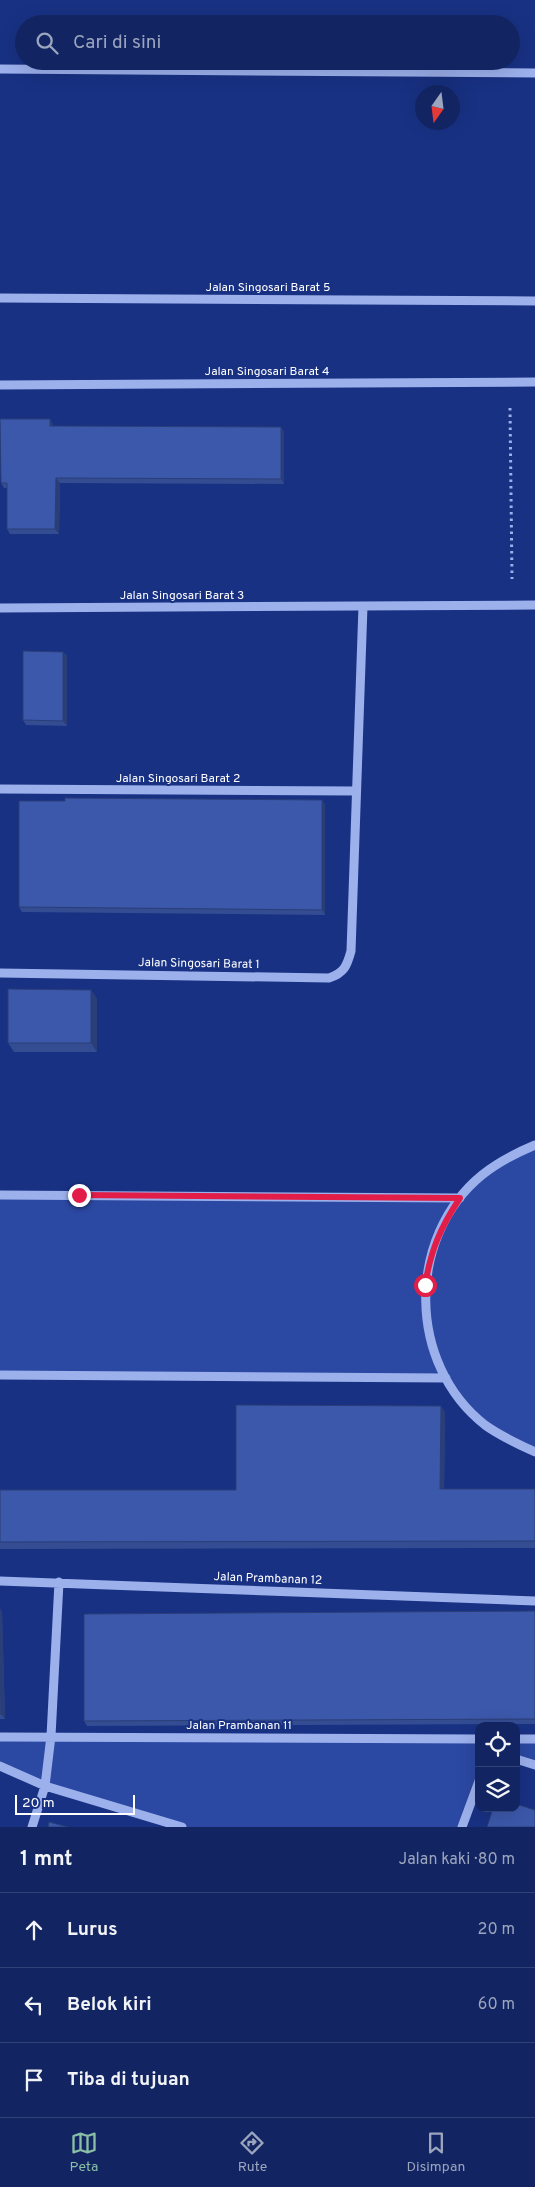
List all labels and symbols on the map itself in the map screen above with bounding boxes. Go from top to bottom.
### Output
north arrow [415,85,460,130]
street label: Jalan Singosari Barat 5 [206,280,330,296]
street label: Jalan Singosari Barat 4 [205,364,329,380]
street label: Jalan Singosari Barat 3 [120,588,244,604]
street label: Jalan Singosari Barat 2 [116,771,240,787]
street label: Jalan Singosari Barat 1 [138,955,260,973]
route end [68,1184,91,1207]
route start [414,1274,437,1297]
street label: Jalan Prambanan 12 [213,1569,323,1589]
street label: Jalan Prambanan 11 [186,1718,292,1734]
scale bar [15,1792,135,1815]

